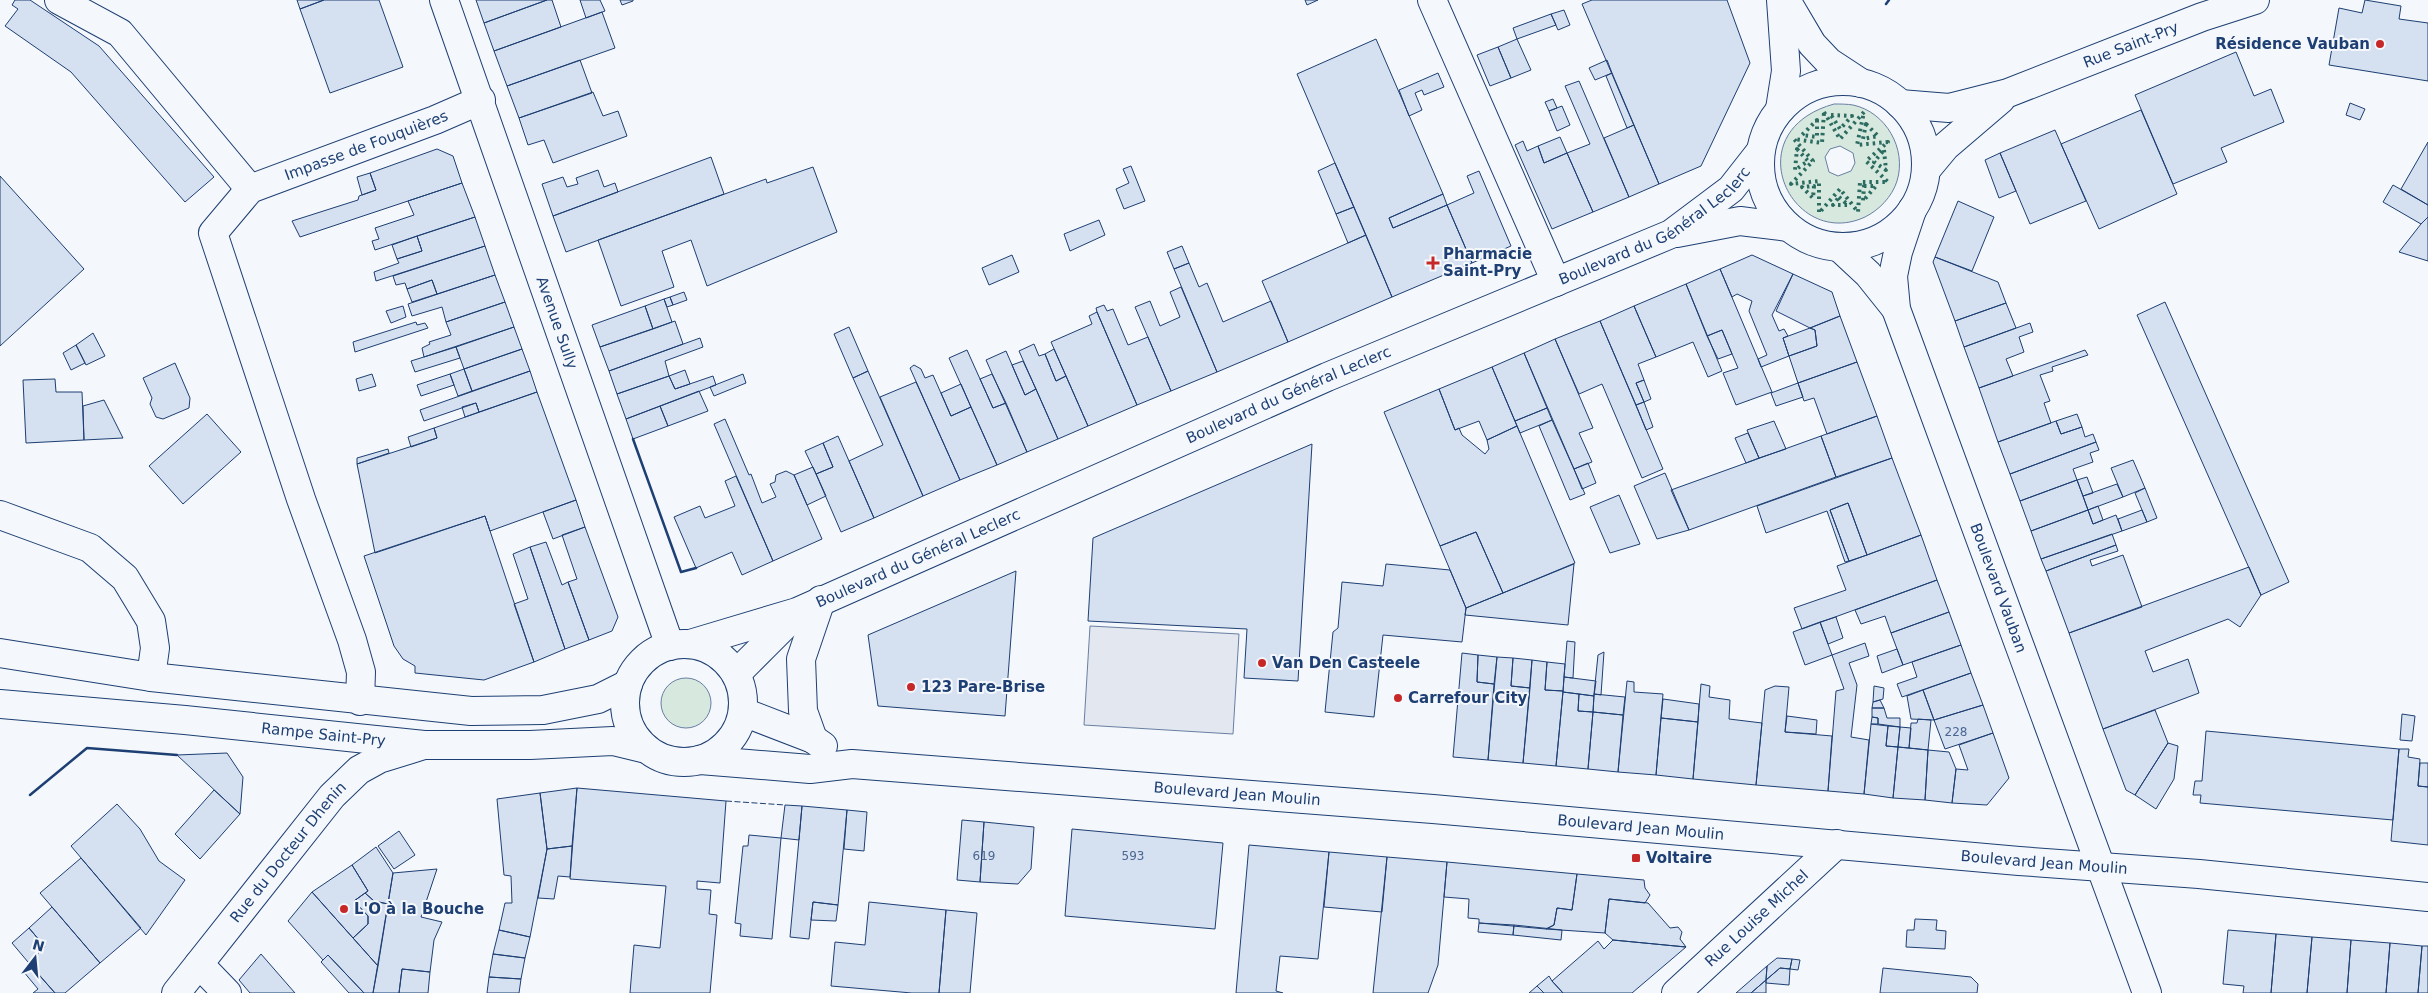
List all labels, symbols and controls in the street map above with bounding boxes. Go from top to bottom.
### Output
street label: Rue Saint-Pry [2081,18,2181,72]
place label: Résidence Vauban [2215,35,2370,53]
marker: Résidence Vauban [2374,38,2386,50]
street label: Impasse de Fouquières [282,106,451,184]
street label: Boulevard du Général Leclerc [1556,163,1754,289]
place label: Pharmacie Saint-Pry [1443,245,1532,280]
marker: Pharmacie Saint-Pry [1427,257,1439,269]
street label: Avenue Sully [532,274,581,372]
street label: Boulevard du Général Leclerc [1183,342,1394,447]
street label: Boulevard du Général Leclerc [813,505,1023,611]
street label: Boulevard Vauban [1966,521,2030,655]
place label: Van Den Casteele [1272,654,1420,672]
marker: Van Den Casteele [1256,657,1268,669]
place label: 123 Pare-Brise [921,678,1045,696]
marker: 123 Pare-Brise [905,681,917,693]
place label: Carrefour City [1408,689,1528,707]
marker: Carrefour City [1392,692,1404,704]
street label: Rampe Saint-Pry [260,719,387,750]
house number: 228 [1945,725,1967,739]
street label: Rue du Docteur Dhenin [226,778,350,926]
street label: Boulevard Jean Moulin [1153,778,1321,809]
street label: Boulevard Jean Moulin [1557,811,1725,844]
street label: Boulevard Jean Moulin [1960,847,2128,878]
house number: 619 [973,849,995,863]
house number: 593 [1122,849,1144,863]
place label: Voltaire [1646,849,1712,867]
marker: Voltaire [1630,852,1642,864]
street label: Rue Louise Michel [1701,866,1812,971]
place label: L'O à la Bouche [354,900,484,918]
marker: L'O à la Bouche [338,903,350,915]
north arrow [10,933,60,983]
text: N [31,936,46,955]

